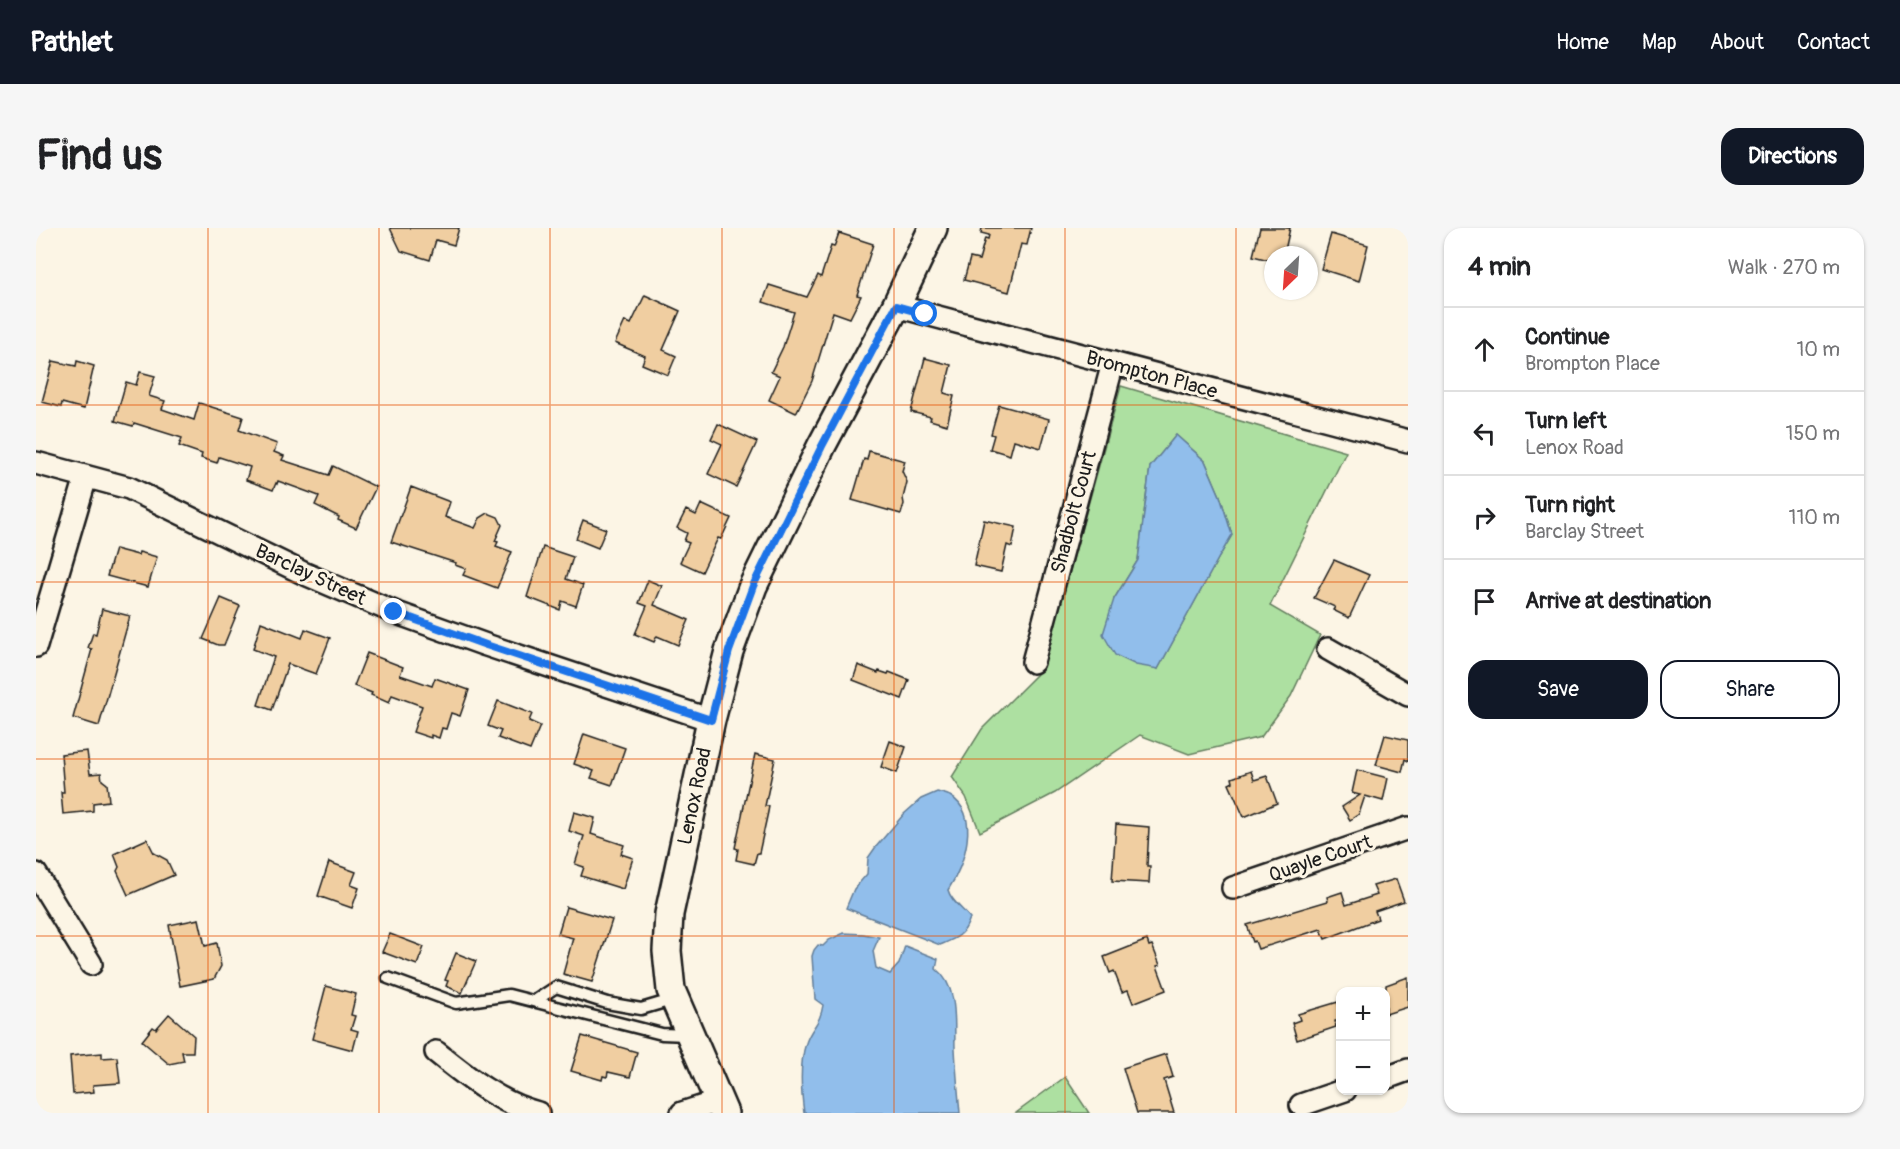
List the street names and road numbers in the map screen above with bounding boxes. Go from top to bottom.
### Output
street label: Brompton Place [1084,345,1220,404]
street label: Shadbolt Court [1045,447,1102,576]
street label: Barclay Street [252,538,371,611]
street label: Lenox Road [672,745,717,847]
street label: Quayle Court [1265,829,1376,888]

